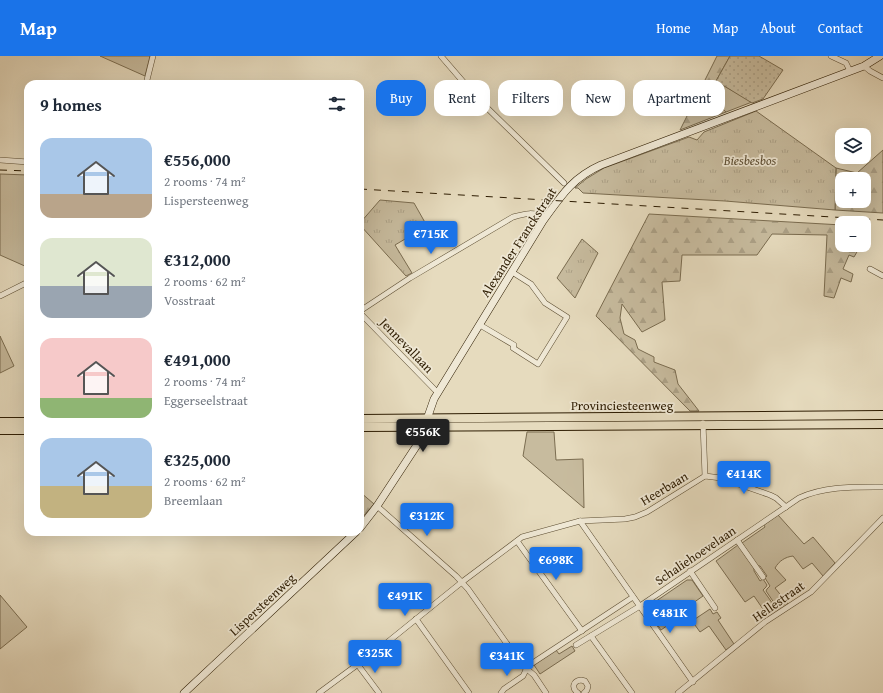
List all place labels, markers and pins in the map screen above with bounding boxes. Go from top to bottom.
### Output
pin: €715K [403,221,459,255]
pin: €556K [395,419,451,453]
pin: €414K [716,461,772,495]
pin: €312K [399,503,455,537]
pin: €698K [528,547,584,581]
pin: €491K [377,583,433,617]
pin: €481K [642,600,698,634]
pin: €325K [347,640,403,674]
pin: €341K [479,643,535,677]

